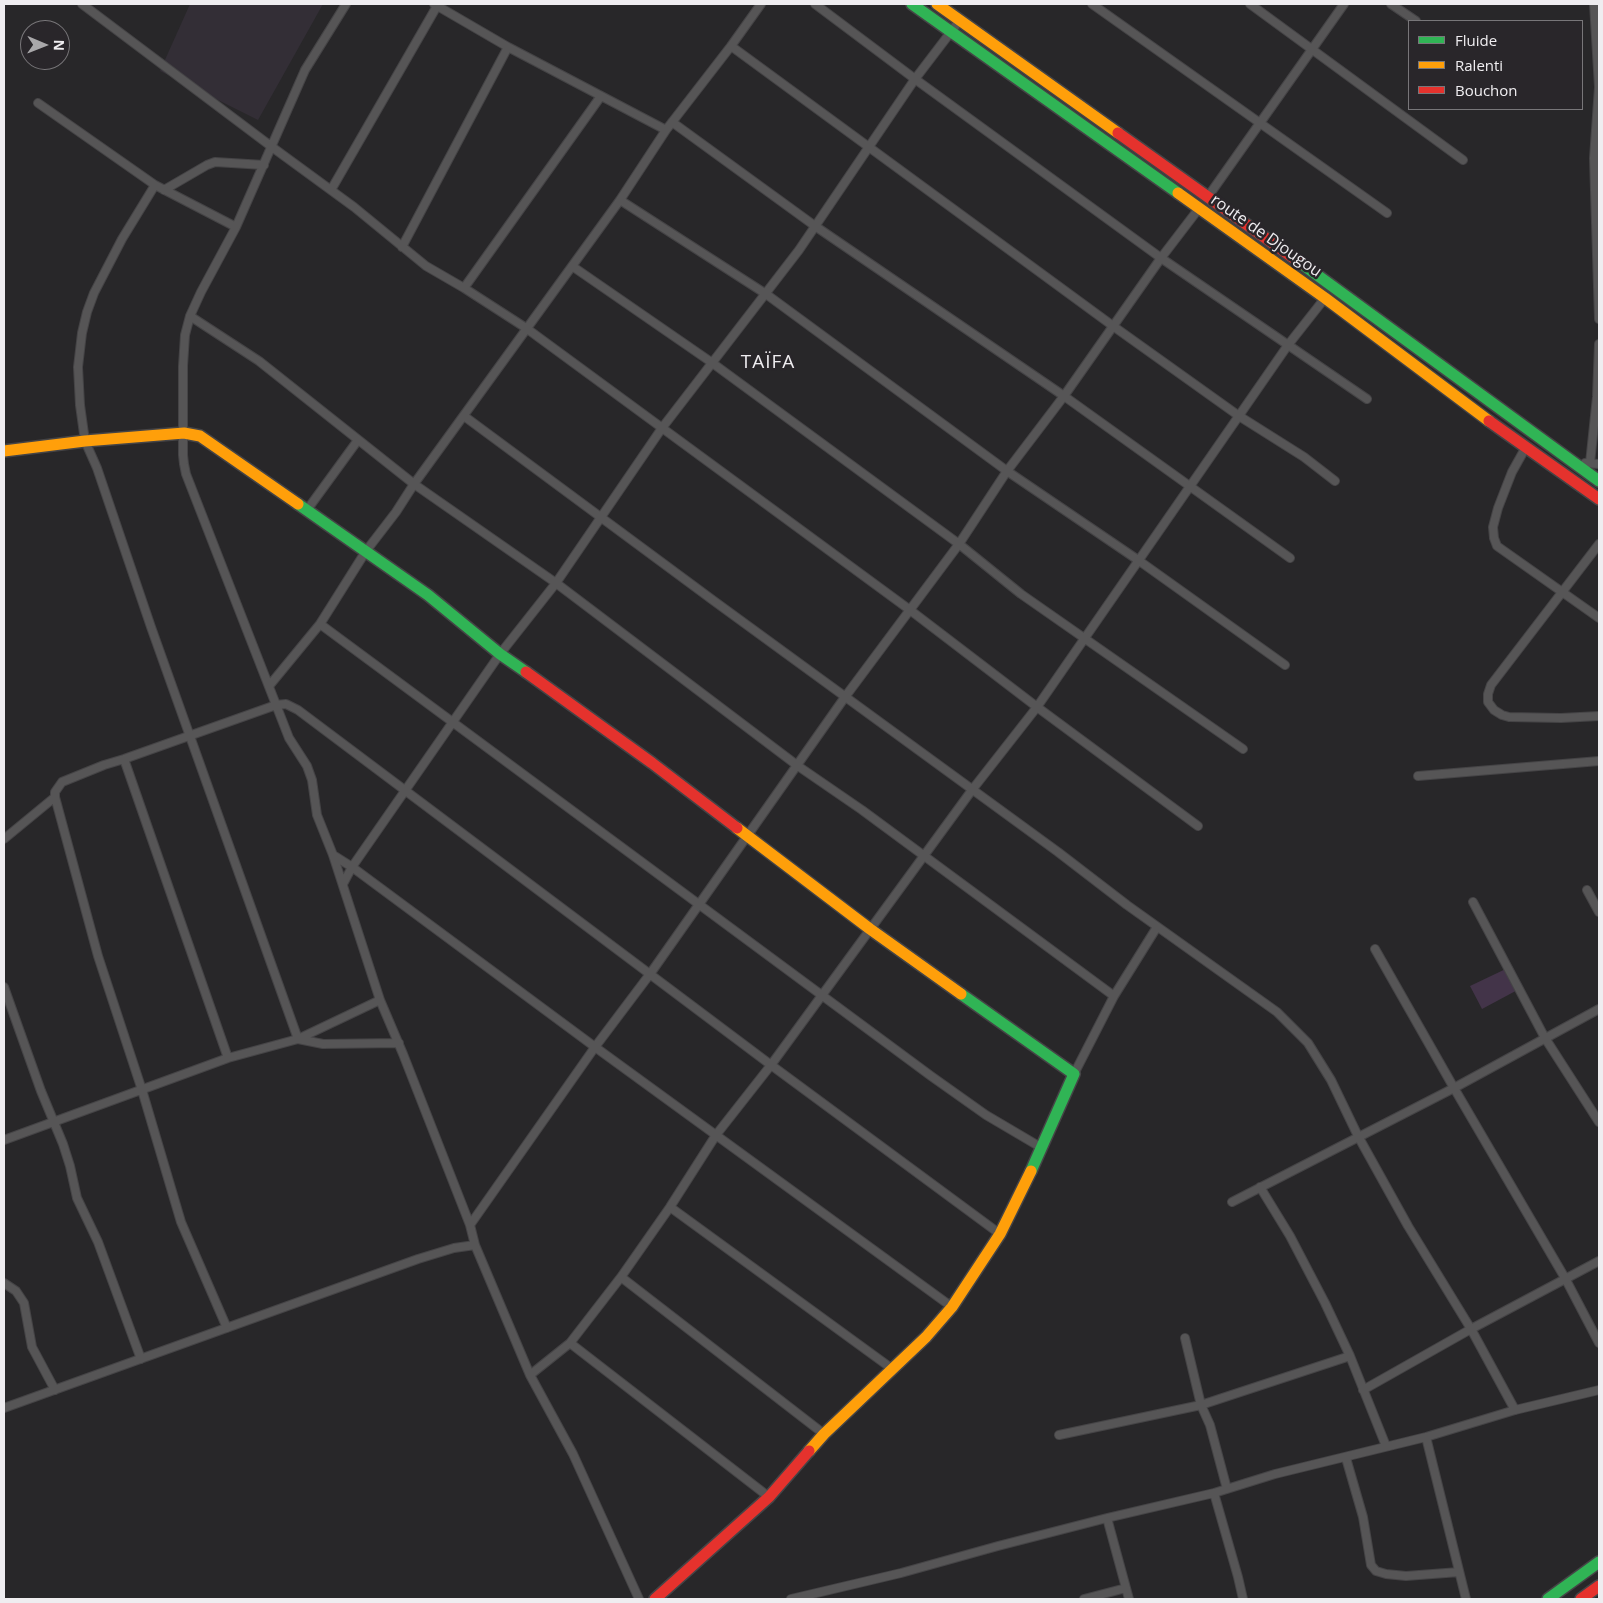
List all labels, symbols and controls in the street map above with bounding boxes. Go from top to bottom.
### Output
north arrow [20,20,70,70]
legend [1408,20,1583,110]
text: Fluide [1455,30,1497,50]
text: N [50,39,69,51]
text: Ralenti [1455,55,1503,75]
text: Bouchon [1455,80,1518,100]
street label: route de Djougou [1207,191,1325,281]
district label: TAÏFA [740,352,796,374]

